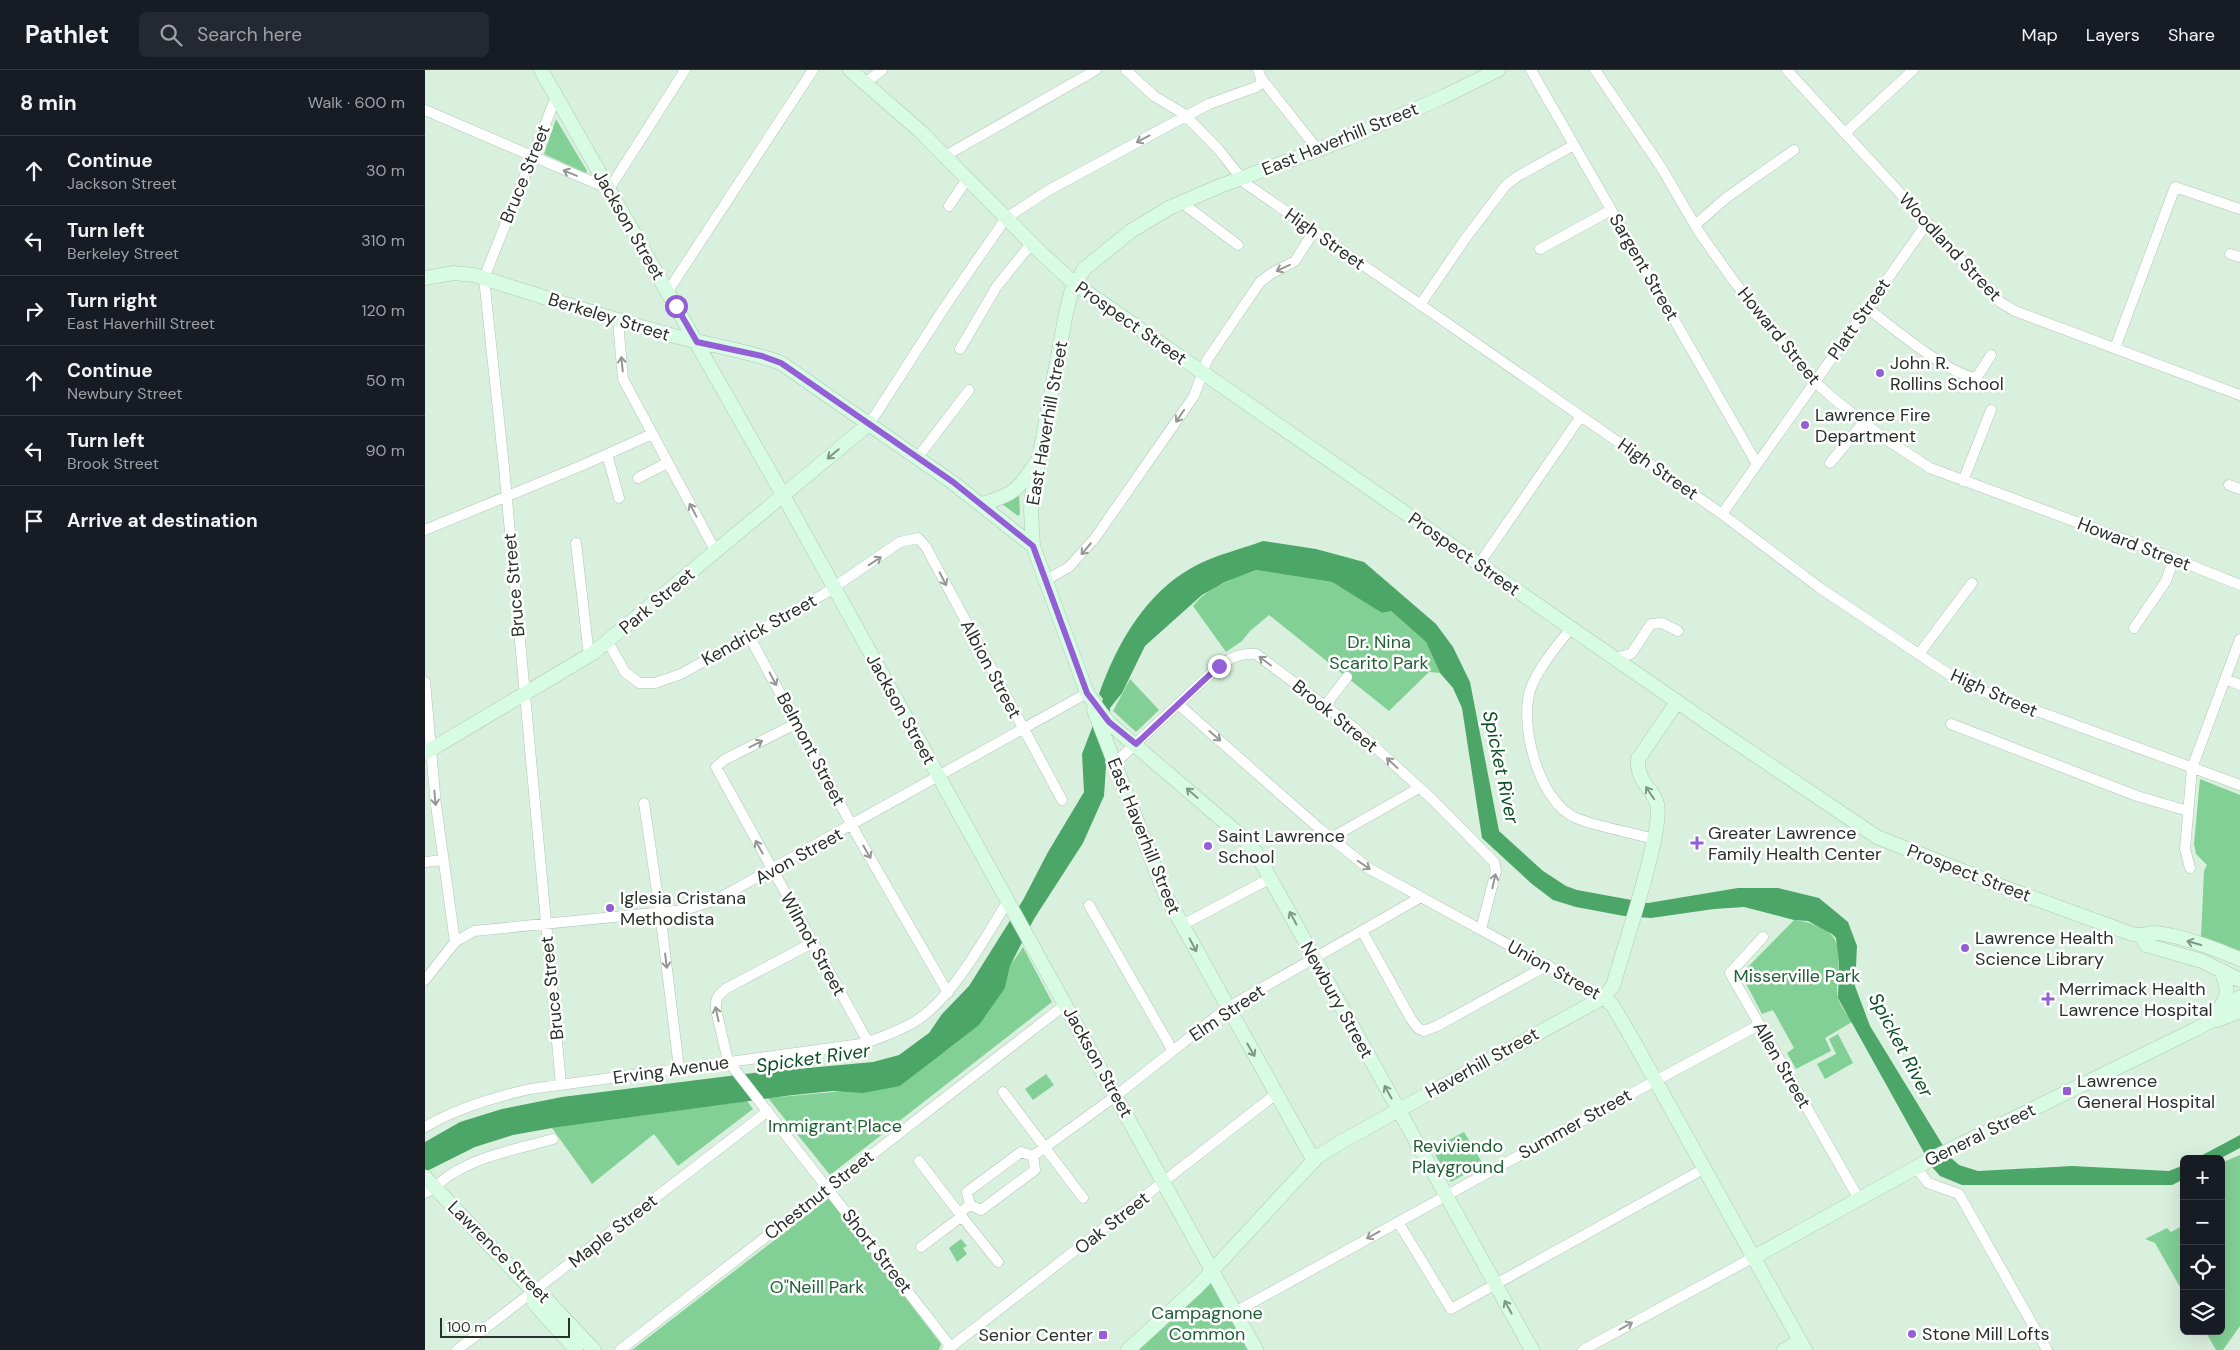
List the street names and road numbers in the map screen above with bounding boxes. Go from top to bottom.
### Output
street label: East Haverhill Street [1258,97,1422,181]
street label: Bruce Street [494,121,556,227]
street label: Jackson Street [588,166,670,284]
street label: Woodland Street [1893,187,2007,307]
street label: High Street [1280,203,1370,275]
street label: Sargent Street [1604,209,1684,325]
street label: Platt Street [1822,274,1896,364]
street label: Prospect Street [1071,276,1191,370]
street label: Howard Street [1732,282,1826,390]
street label: Berkeley Street [545,287,673,347]
street label: East Haverhill Street [1021,339,1073,507]
street label: High Street [1613,433,1703,505]
street label: Prospect Street [1404,507,1524,601]
street label: Howard Street [2074,511,2194,577]
street label: Bruce Street [498,532,530,638]
street label: Park Street [614,562,700,640]
street label: Kendrick Street [697,588,821,672]
street label: Albion Street [955,616,1027,722]
street label: Jackson Street [861,649,941,769]
street label: High Street [1947,663,2041,723]
street label: Brook Street [1287,674,1383,758]
street label: Belmont Street [771,688,851,810]
street label: East Haverhill Street [1102,754,1186,918]
street label: Avon Street [751,822,847,890]
street label: Prospect Street [1904,838,2034,908]
street label: Wilmot Street [775,888,851,1000]
street label: Union Street [1503,934,1605,1006]
street label: Bruce Street [535,935,569,1041]
street label: Newbury Street [1295,937,1379,1063]
street label: Elm Street [1185,979,1269,1047]
street label: Jackson Street [1058,1002,1138,1122]
street label: Allen Street [1748,1017,1816,1113]
street label: Haverhill Street [1421,1022,1543,1104]
street label: Erving Avenue [611,1050,731,1090]
street label: Summer Street [1514,1083,1636,1165]
street label: General Street [1920,1098,2040,1172]
street label: Chestnut Street [759,1145,879,1245]
street label: Oak Street [1070,1186,1154,1260]
street label: Maple Street [564,1189,662,1273]
street label: Lawrence Street [442,1195,556,1309]
street label: Short Street [836,1204,918,1298]

